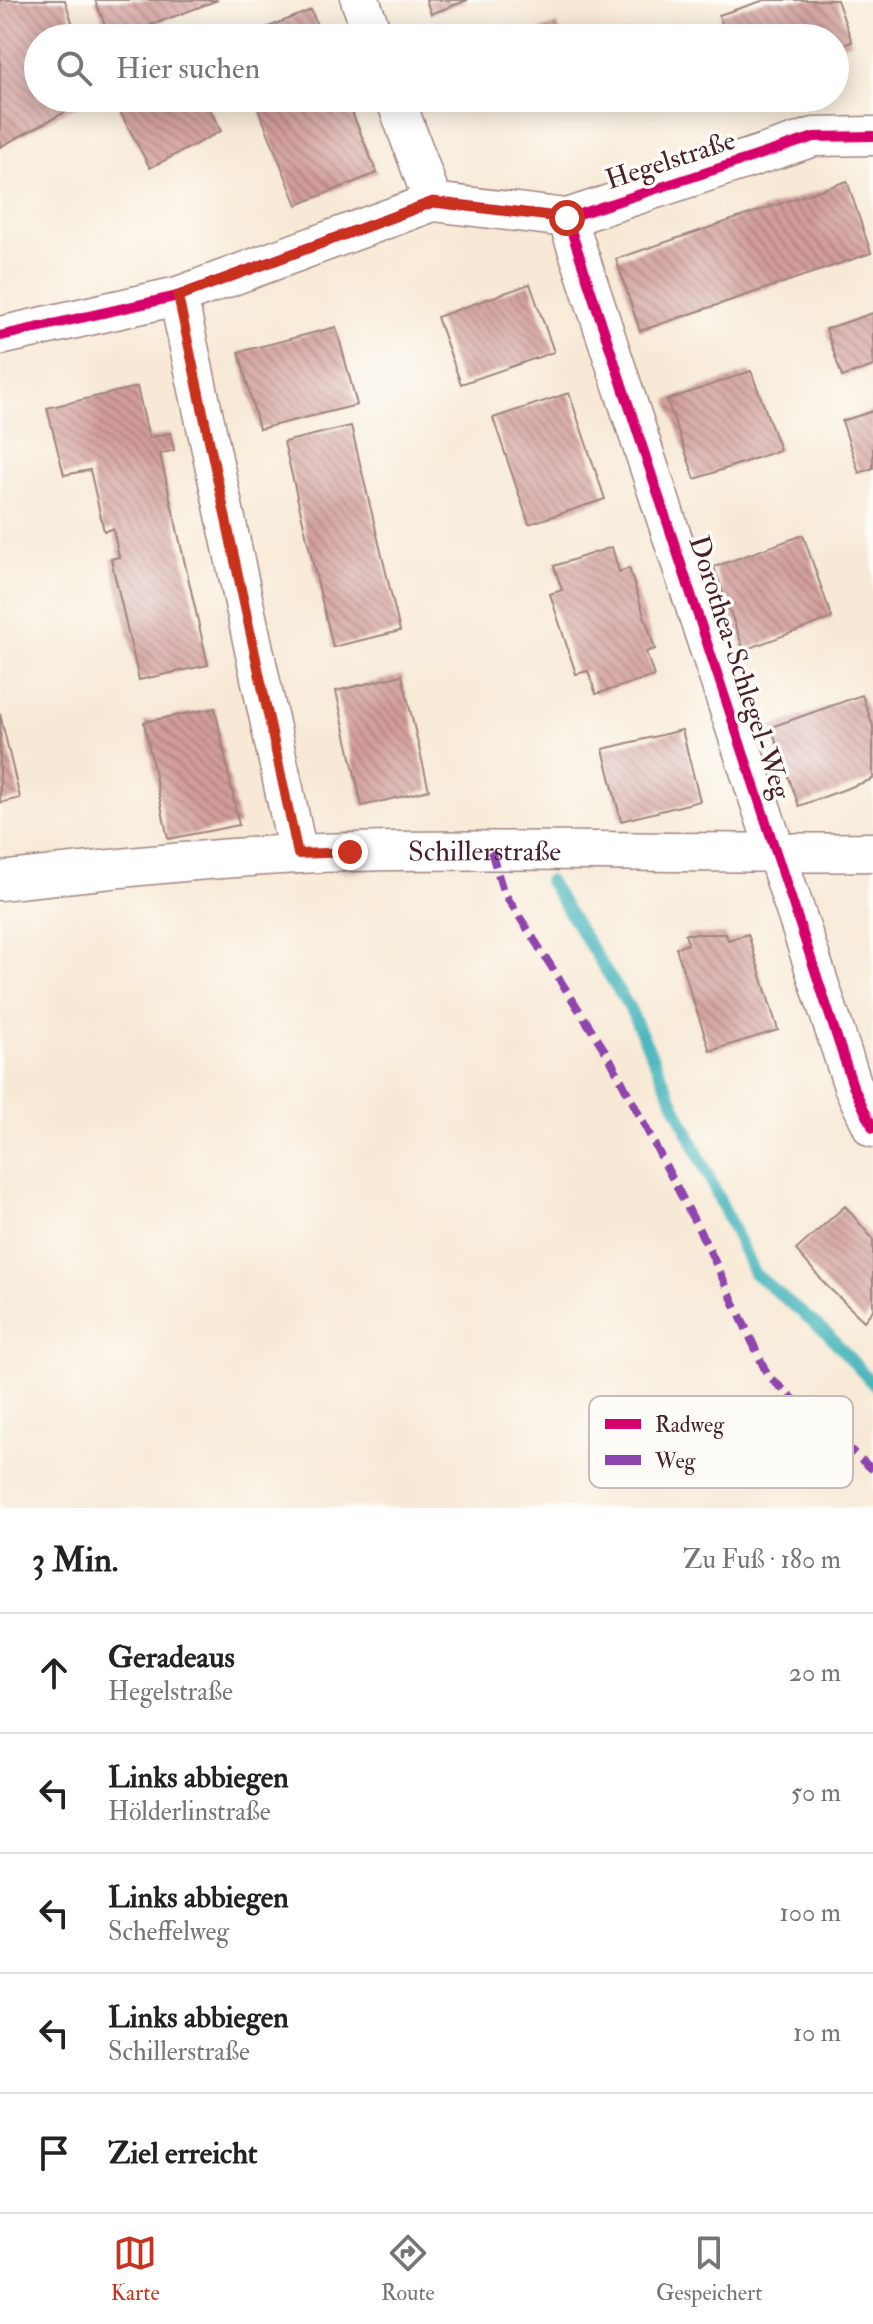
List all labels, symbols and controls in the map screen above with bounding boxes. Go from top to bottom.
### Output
search box [24,24,849,112]
icon: search [52,46,96,90]
text: Hier suchen [116,50,260,87]
street label: Hegelstraße [601,123,740,198]
route start [549,200,585,236]
street label: Dorothea-Schlegel-Weg [680,531,799,805]
route end [332,834,368,870]
street label: Schillerstraße [408,834,562,870]
legend [589,1396,853,1488]
text: Radweg [655,1411,725,1439]
text: Weg [654,1447,697,1475]
text: 3 Min. [32,1539,118,1582]
text: Zu Fuß · 180 m [683,1544,841,1576]
text: Geradeaus [108,1639,235,1676]
icon: ahead [32,1651,76,1695]
text: 20 m [789,1657,841,1689]
text: Hegelstraße [108,1676,233,1708]
text: Links abbiegen [108,1759,289,1796]
icon: left [32,1771,76,1815]
text: 50 m [791,1777,841,1809]
text: Hölderlinstraße [108,1796,271,1828]
text: Links abbiegen [108,1879,289,1916]
icon: left [32,1891,76,1935]
text: 100 m [780,1897,841,1929]
text: Scheffelweg [108,1916,229,1948]
text: Links abbiegen [108,1999,289,2036]
icon: left [32,2011,76,2055]
text: 10 m [793,2017,841,2049]
text: Schillerstraße [108,2036,250,2068]
icon: arrive [32,2131,76,2175]
text: Ziel erreicht [108,2135,257,2172]
tab: Karte [111,2231,160,2307]
tab: Route [381,2231,435,2307]
tab: Gespeichert [656,2231,762,2307]

